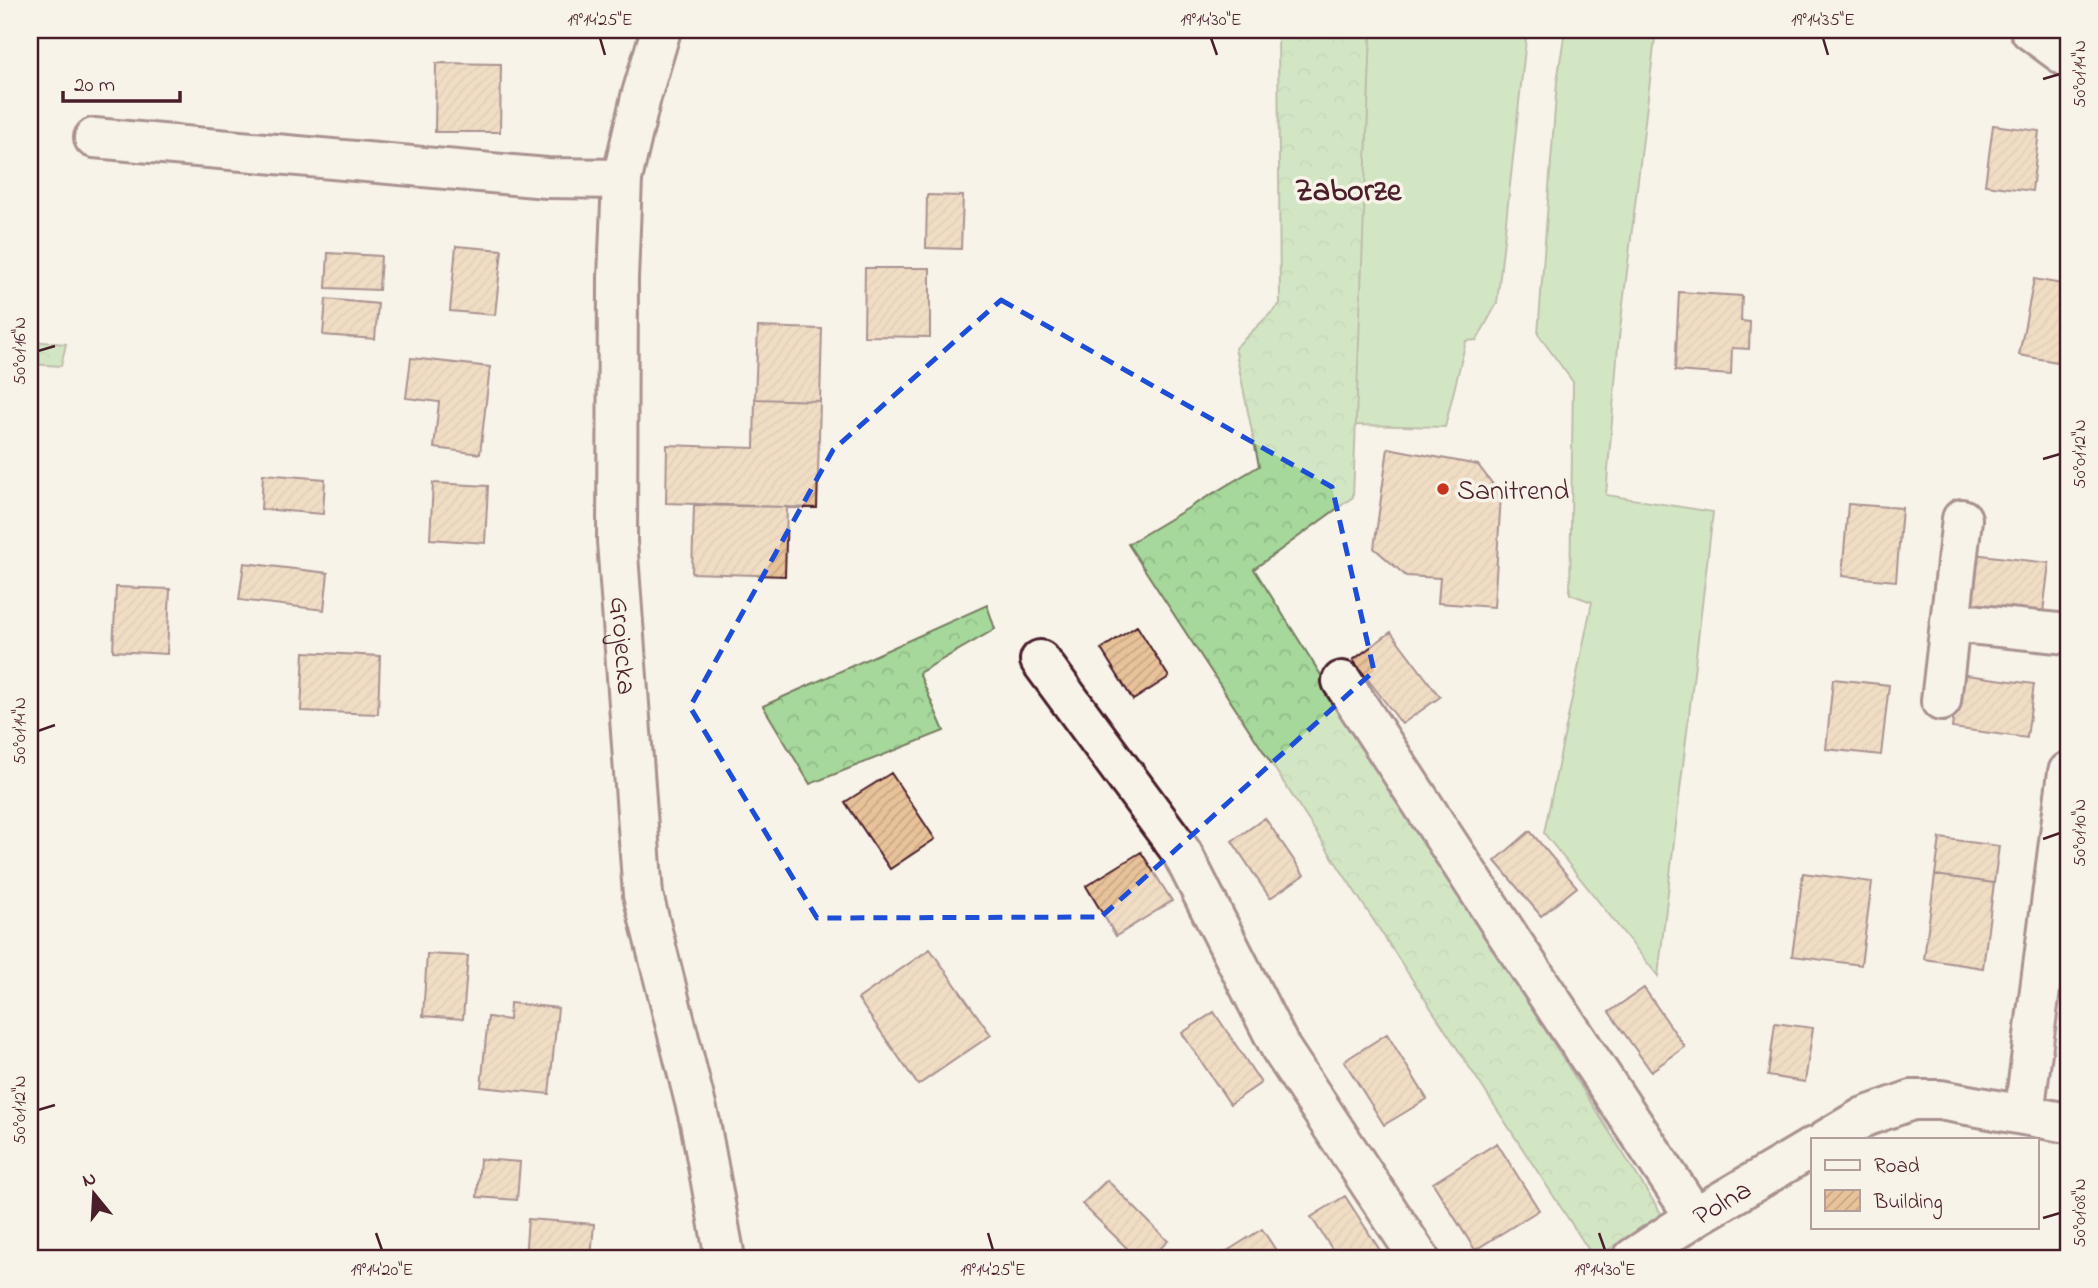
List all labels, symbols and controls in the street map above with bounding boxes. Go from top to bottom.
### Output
text: 19°14'25"E [567,8,633,34]
text: 19°14'30"E [1180,8,1242,34]
text: 19°14'35"E [1791,8,1855,34]
text: 50°01'14"N [2068,40,2094,108]
scale bar [63,60,180,104]
text: 20 m [74,71,115,101]
district label: Zaborze [1295,169,1403,216]
text: 50°01'16"N [8,317,34,385]
text: 50°01'12"N [2068,419,2094,489]
place label: Sanitrend [1457,472,1569,513]
marker: Sanitrend [1435,481,1451,497]
street label: Grojecka [597,595,645,696]
text: 50°01'14"N [8,697,34,765]
text: 50°01'10"N [2068,799,2094,867]
text: 50°01'12"N [8,1075,34,1145]
legend [1811,1138,2038,1228]
text: Road [1874,1152,1920,1182]
north arrow [60,1158,130,1228]
text: N [79,1165,100,1195]
street label: Polna [1686,1171,1760,1238]
text: 50°01'08"N [2068,1178,2094,1248]
text: Building [1873,1188,1943,1220]
text: 19°14'20"E [351,1258,414,1284]
text: 19°14'25"E [960,1258,1026,1284]
text: 19°14'30"E [1574,1258,1636,1284]

